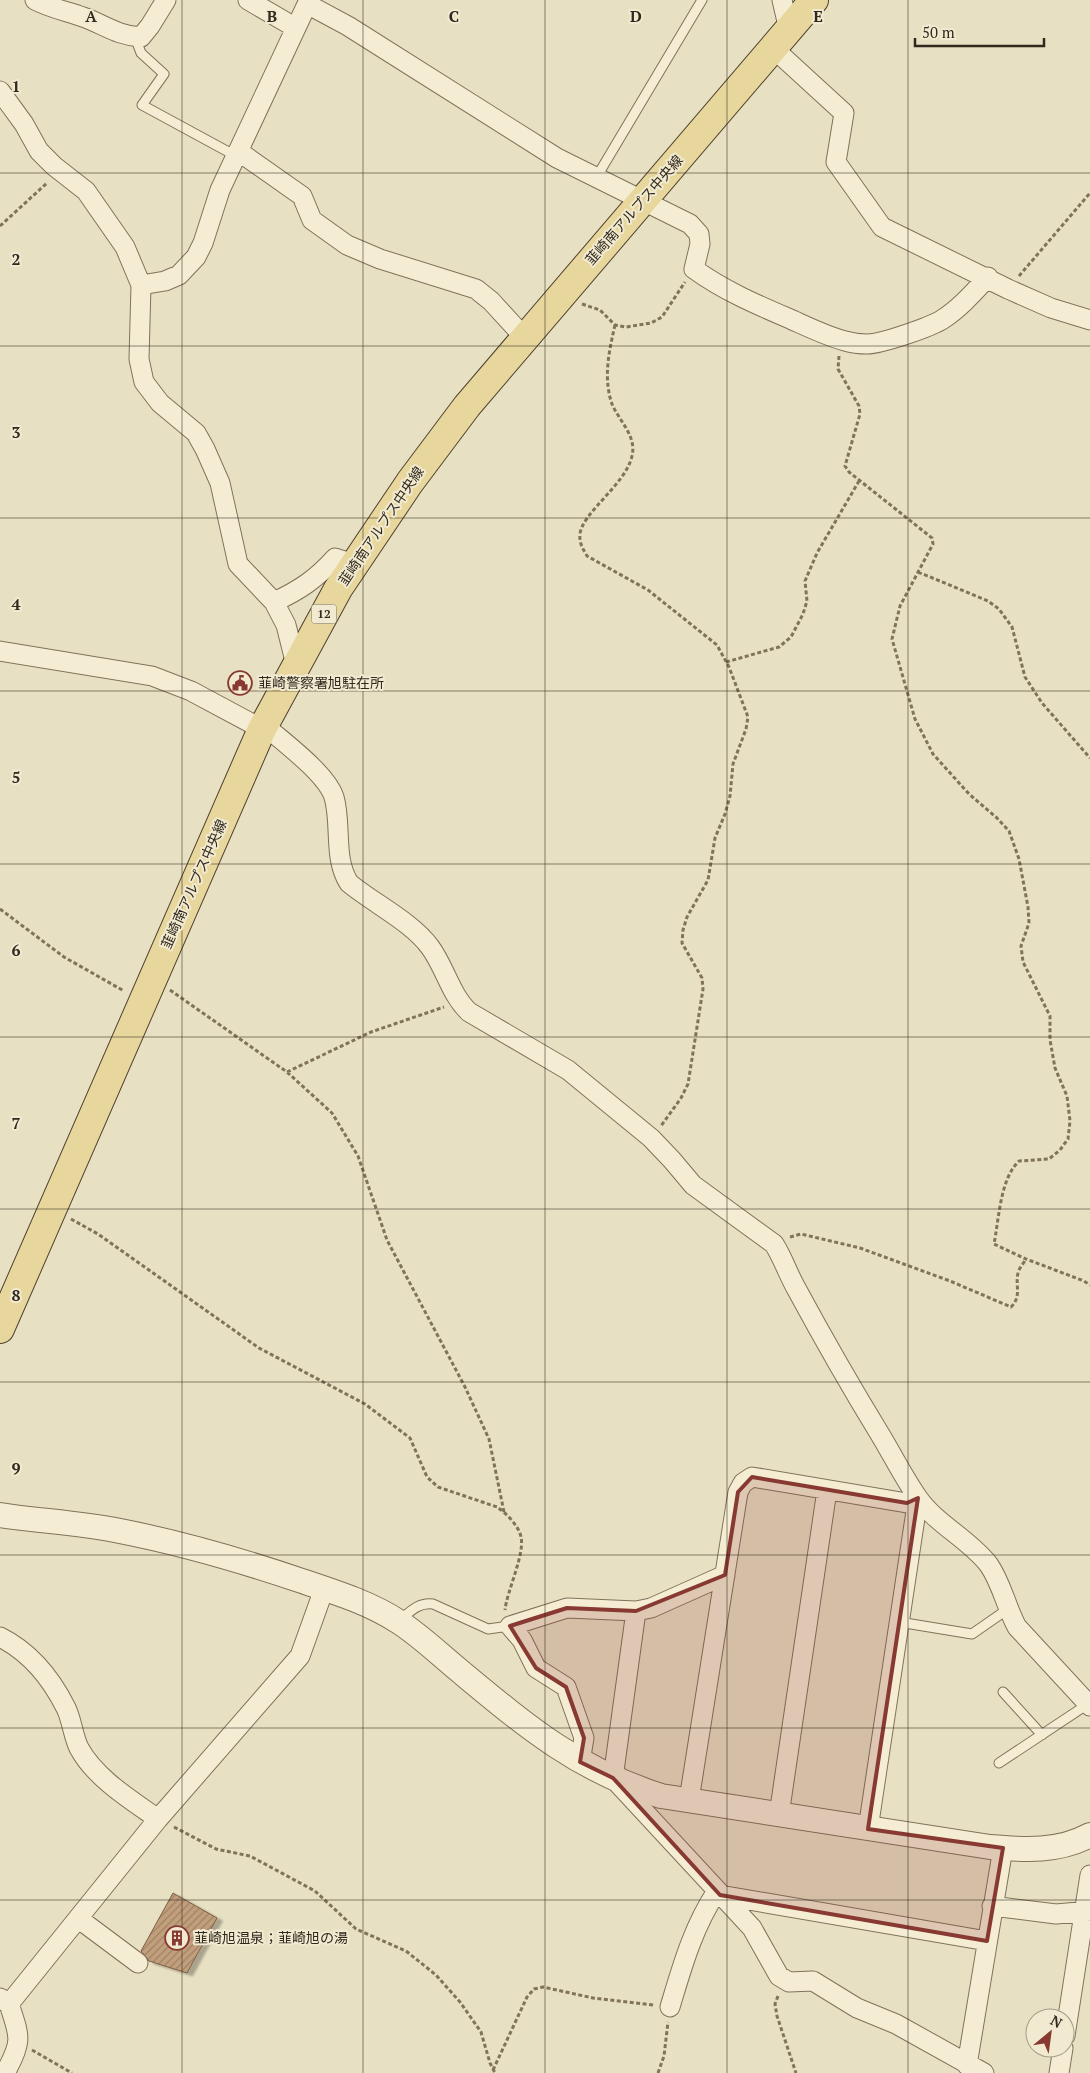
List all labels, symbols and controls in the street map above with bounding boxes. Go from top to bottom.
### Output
text: A [85,5,97,27]
text: B [267,5,277,27]
text: C [449,5,459,27]
text: D [630,5,642,27]
text: E [813,5,823,27]
scale bar [915,15,1044,47]
text: 50 m [922,22,955,42]
text: 1 [11,75,21,97]
street label: 韮崎南アルプス中央線 [581,151,687,269]
text: 2 [11,248,21,270]
text: 3 [11,421,21,443]
street label: 韮崎南アルプス中央線 [334,462,428,589]
text: 4 [11,593,21,615]
road number: 12 [312,604,336,624]
public building icon: 韮崎警察署旭駐在所 [227,670,253,696]
place label: 韮崎警察署旭駐在所 [258,673,384,692]
text: 5 [11,766,21,788]
street label: 韮崎南アルプス中央線 [156,816,231,952]
text: 6 [11,939,21,961]
text: 7 [11,1112,21,1134]
text: 8 [11,1284,21,1306]
text: 9 [11,1457,21,1479]
building icon: 韮崎旭温泉；韮崎旭の湯 [164,1925,190,1951]
place label: 韮崎旭温泉；韮崎旭の湯 [194,1928,348,1947]
north arrow [1025,2008,1075,2058]
text: N [1047,2010,1066,2032]

